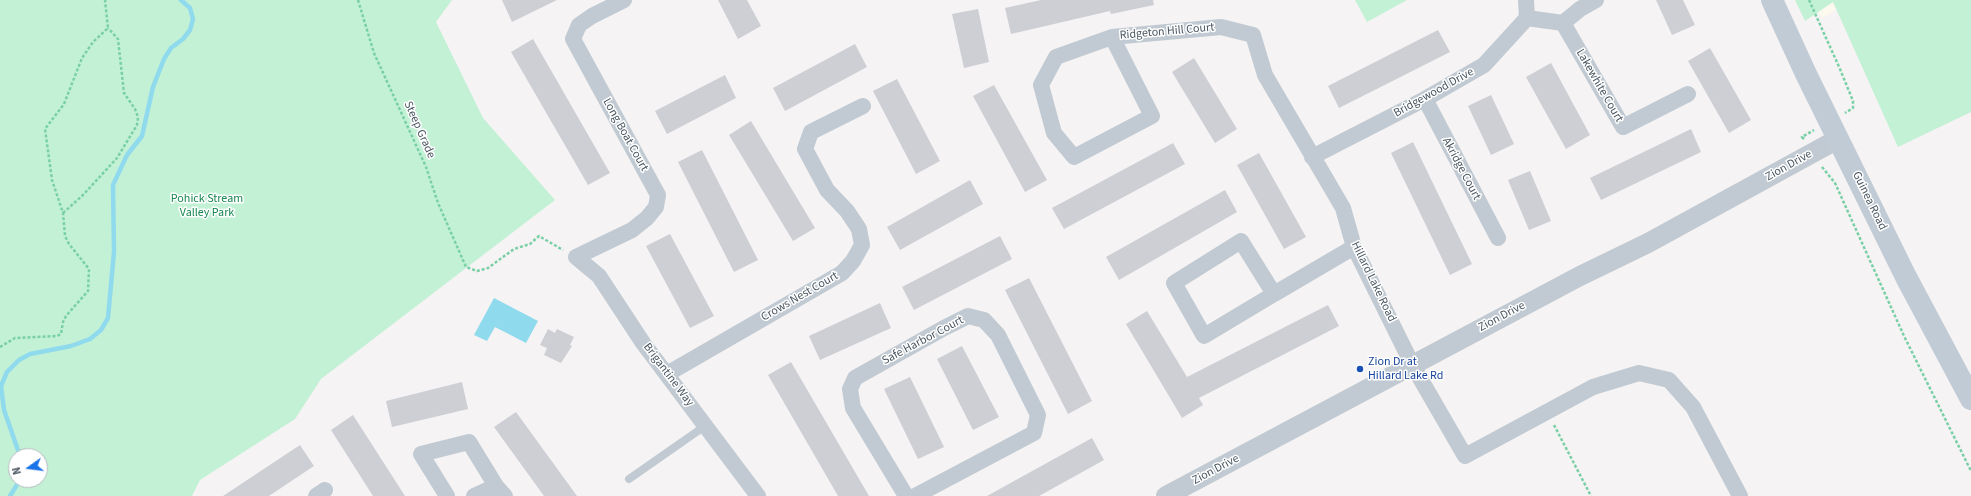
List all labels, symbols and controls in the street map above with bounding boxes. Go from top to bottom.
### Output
street label: Ridgeton Hill Court [1119,21,1215,43]
street label: Lakewhite Court [1572,47,1626,125]
street label: Bridgewood Drive [1391,65,1477,121]
street label: Long Boat Court [599,96,651,174]
street label: Steep Grade [400,99,438,161]
street label: Akridge Court [1439,135,1483,203]
street label: Zion Drive [1763,147,1815,185]
street label: Guinea Road [1849,169,1889,233]
park label: Pohick Stream Valley Park [171,192,243,220]
street label: Hillard Lake Road [1347,239,1399,325]
street label: Crows Nest Court [759,269,841,325]
street label: Zion Drive [1476,299,1528,335]
street label: Safe Harbor Court [880,314,966,368]
street label: Brigantine Way [640,341,696,409]
place label: Zion Dr at Hillard Lake Rd [1368,355,1443,383]
marker: Zion Dr at Hillard Lake Rd [1355,364,1365,374]
north arrow [8,448,48,488]
street label: Zion Drive [1190,452,1242,488]
text: N [9,465,25,476]

